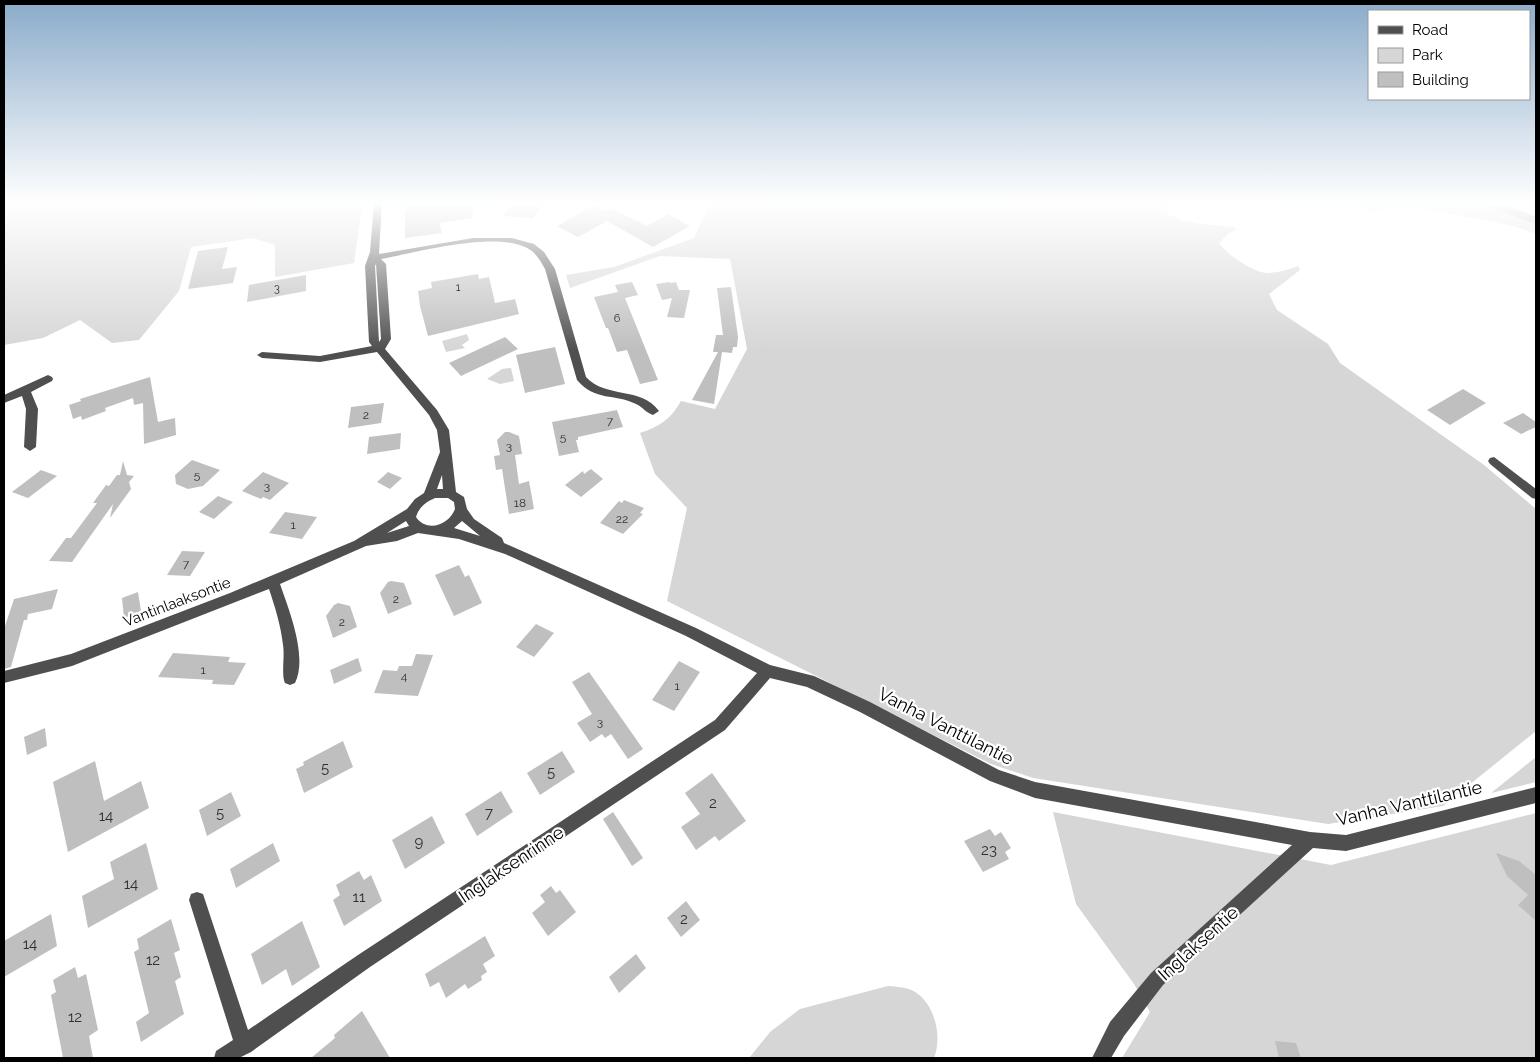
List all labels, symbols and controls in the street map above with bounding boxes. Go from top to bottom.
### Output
legend [1368,10,1530,100]
text: Road [1412,21,1448,39]
text: Park [1412,46,1443,64]
text: Building [1412,71,1469,89]
house number: 1 [456,281,461,294]
house number: 3 [274,282,280,295]
house number: 6 [614,312,621,325]
house number: 2 [363,408,369,422]
house number: 7 [607,414,614,428]
house number: 5 [560,430,567,444]
house number: 3 [506,439,512,453]
house number: 5 [194,468,201,482]
house number: 3 [264,479,270,493]
house number: 18 [514,496,526,510]
house number: 22 [616,512,628,526]
house number: 1 [290,518,296,532]
house number: 7 [183,557,190,571]
street label: Vantinlaaksontie [121,573,233,631]
house number: 2 [393,592,399,606]
house number: 2 [339,615,345,629]
house number: 1 [200,663,206,677]
house number: 4 [401,669,408,683]
house number: 1 [674,679,680,693]
street label: Vanha Vanttilantie [875,683,1018,769]
house number: 3 [597,715,603,729]
house number: 5 [321,759,329,777]
house number: 5 [547,763,555,781]
street label: Vanha Vanttilantie [1334,776,1484,830]
house number: 2 [709,794,717,812]
house number: 5 [216,804,224,822]
house number: 7 [485,804,493,822]
house number: 14 [99,807,113,825]
street label: Inglaksenrinne [455,821,568,907]
house number: 9 [415,833,424,851]
house number: 23 [981,841,997,859]
house number: 14 [124,875,138,893]
house number: 11 [353,888,366,906]
street label: Inglaksentie [1154,901,1243,984]
house number: 2 [680,910,688,928]
house number: 14 [23,935,37,953]
house number: 12 [146,951,160,969]
house number: 12 [68,1008,82,1026]

